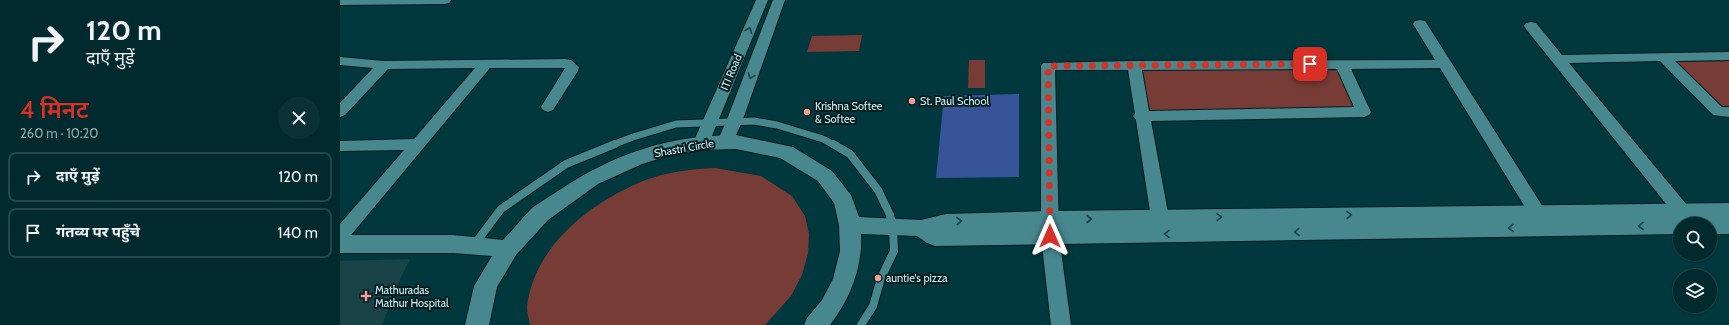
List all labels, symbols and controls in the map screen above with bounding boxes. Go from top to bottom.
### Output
text: 120 m [86,13,162,47]
icon: right [20,16,72,68]
one-way arrow [744,26,752,34]
text: दाएँ मुड़ें [86,47,135,69]
pin [1293,47,1327,81]
street label: ITI Road [717,52,745,92]
icon: arrive [1299,53,1321,75]
one-way arrow [747,72,755,79]
place label: St. Paul School [920,94,989,108]
text: 4 मिनट [20,95,89,124]
marker: St. Paul School [907,96,917,106]
button: close [278,97,320,139]
place label: Krishna Softee & Softee [815,99,883,126]
marker: Krishna Softee & Softee [802,107,812,117]
text: 260 m · 10:20 [20,125,98,141]
street label: Shastri Circle [653,136,715,160]
icon: right [22,166,44,188]
text: दाएँ मुड़ें [56,167,100,185]
text: 120 m [278,168,318,186]
one-way arrow [1346,211,1352,219]
one-way arrow [1216,213,1222,221]
position arrow [1029,215,1071,257]
one-way arrow [1086,215,1092,223]
one-way arrow [956,217,962,225]
map controls [1673,217,1717,313]
button: search [1673,217,1717,261]
icon: arrive [22,222,44,244]
one-way arrow [1638,222,1644,230]
text: गंतव्य पर पहुँचे [56,223,140,241]
text: 140 m [277,224,318,242]
one-way arrow [1508,224,1514,232]
one-way arrow [1294,228,1300,236]
one-way arrow [1164,230,1170,238]
button: layers [1673,269,1717,313]
place label: auntie's pizza [886,271,948,285]
marker: auntie's pizza [873,273,883,283]
place label: Mathuradas Mathur Hospital [375,283,449,310]
marker: Mathuradas Mathur Hospital [360,290,372,302]

